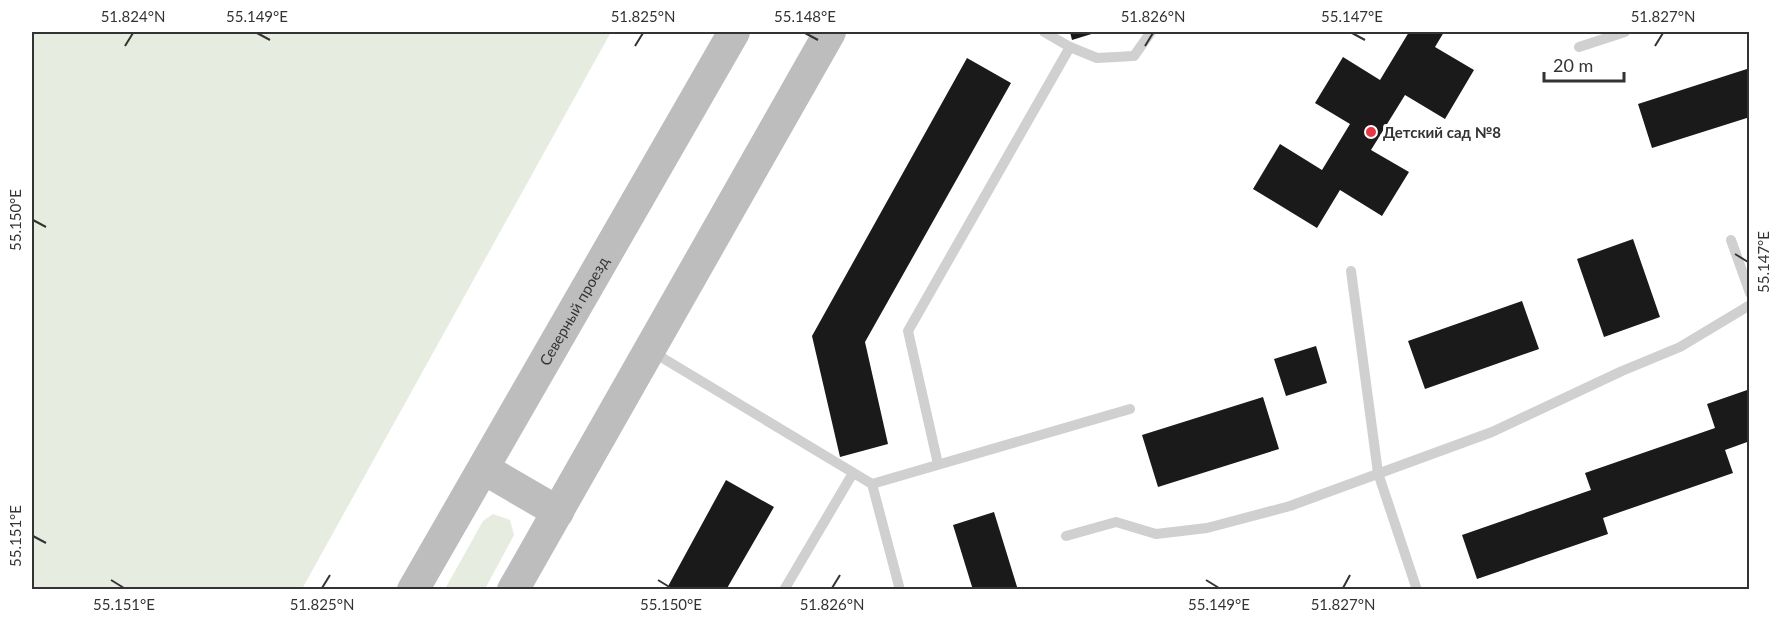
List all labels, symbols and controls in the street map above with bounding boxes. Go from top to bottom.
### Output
text: 51.824°N [101,7,165,25]
text: 55.149°E [226,7,288,25]
text: 51.825°N [611,7,675,25]
text: 55.148°E [774,7,836,25]
text: 51.826°N [1121,7,1185,25]
text: 55.147°E [1321,7,1383,25]
text: 51.827°N [1631,7,1695,25]
scale bar [1544,45,1624,83]
text: 20 m [1553,54,1593,76]
place label: Детский сад №8 [1383,123,1501,141]
marker: Детский сад №8 [1364,125,1378,139]
text: 55.150°E [6,189,24,251]
text: 55.147°E [1754,231,1772,293]
street label: Северный проезд [535,253,612,369]
text: 55.151°E [6,505,24,567]
text: 55.151°E [93,595,155,613]
text: 51.825°N [290,595,354,613]
text: 55.150°E [640,595,702,613]
text: 51.826°N [800,595,864,613]
text: 55.149°E [1188,595,1250,613]
text: 51.827°N [1311,595,1375,613]

